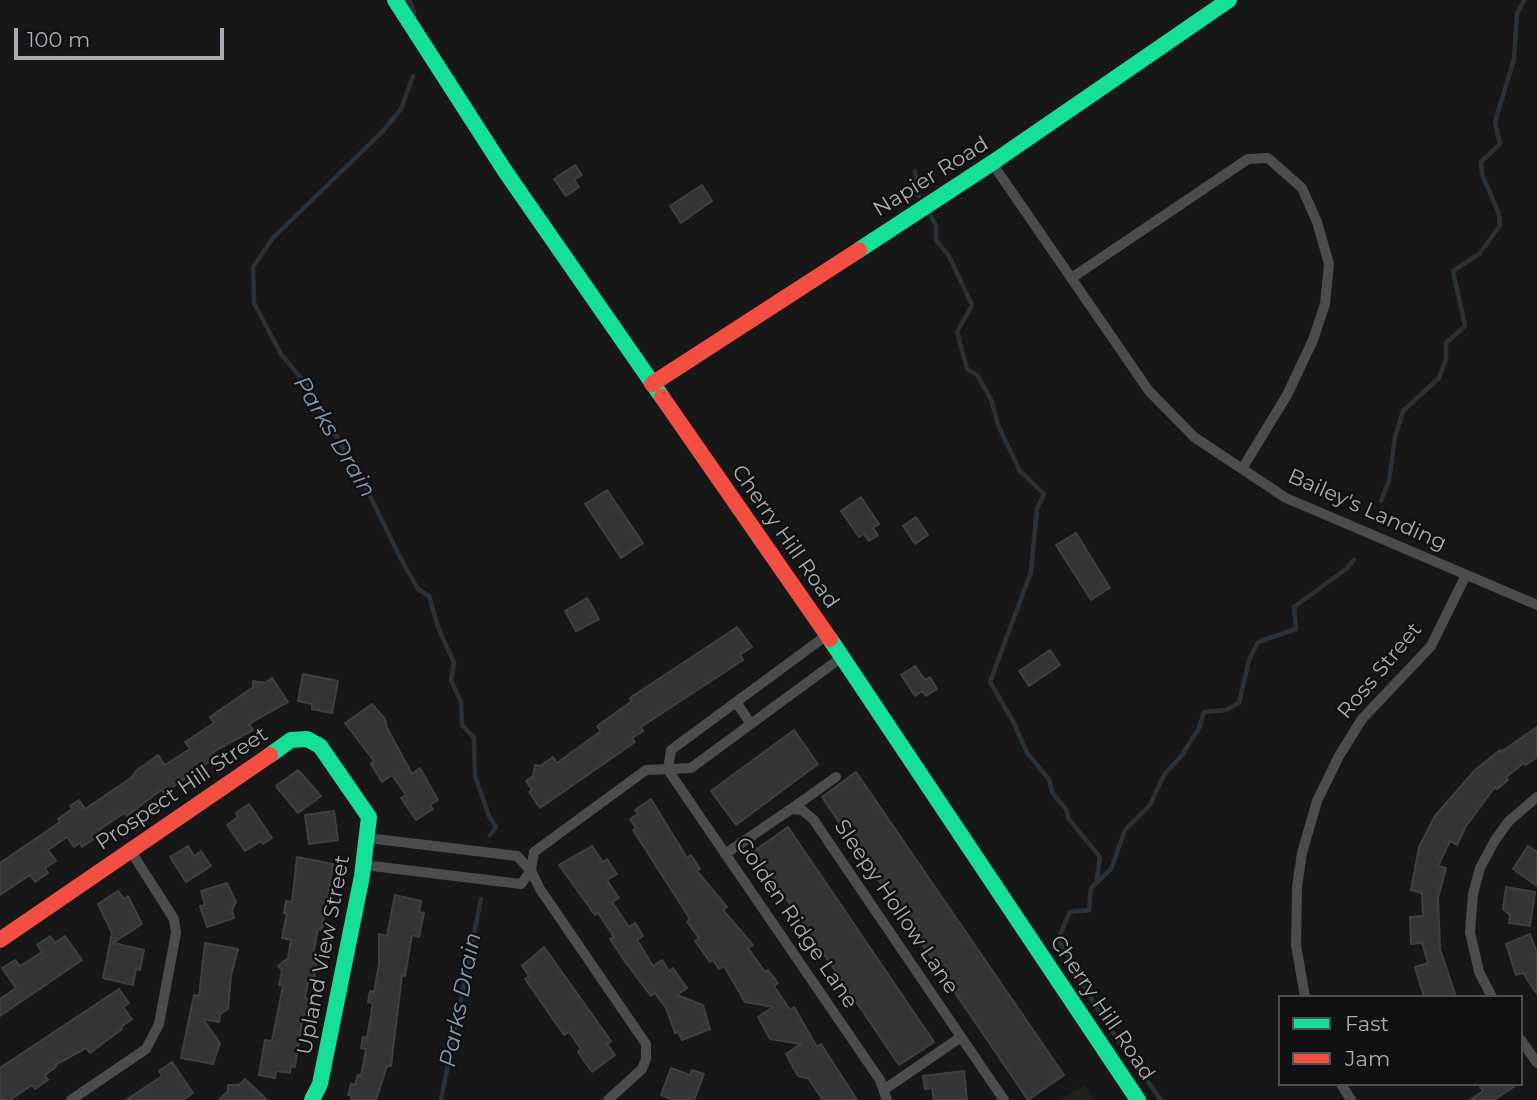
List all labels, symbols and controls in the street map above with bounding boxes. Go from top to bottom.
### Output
scale bar [18,14,228,58]
text: 100 m [27,27,90,52]
street label: Napier Road [869,132,993,222]
water label: Parks Drain [287,371,381,503]
street label: Cherry Hill Road [726,460,844,614]
street label: Bailey's Landing [1284,464,1450,556]
street label: Ross Street [1332,618,1428,724]
street label: Prospect Hill Street [91,722,273,856]
street label: Sleepy Hollow Lane [828,815,964,999]
street label: Golden Ridge Lane [729,833,863,1013]
street label: Upland View Street [292,853,356,1057]
water label: Parks Drain [434,930,488,1070]
street label: Cherry Hill Road [1044,931,1160,1085]
legend [1278,995,1523,1086]
text: Fast [1345,1011,1389,1036]
text: Jam [1345,1046,1390,1071]

